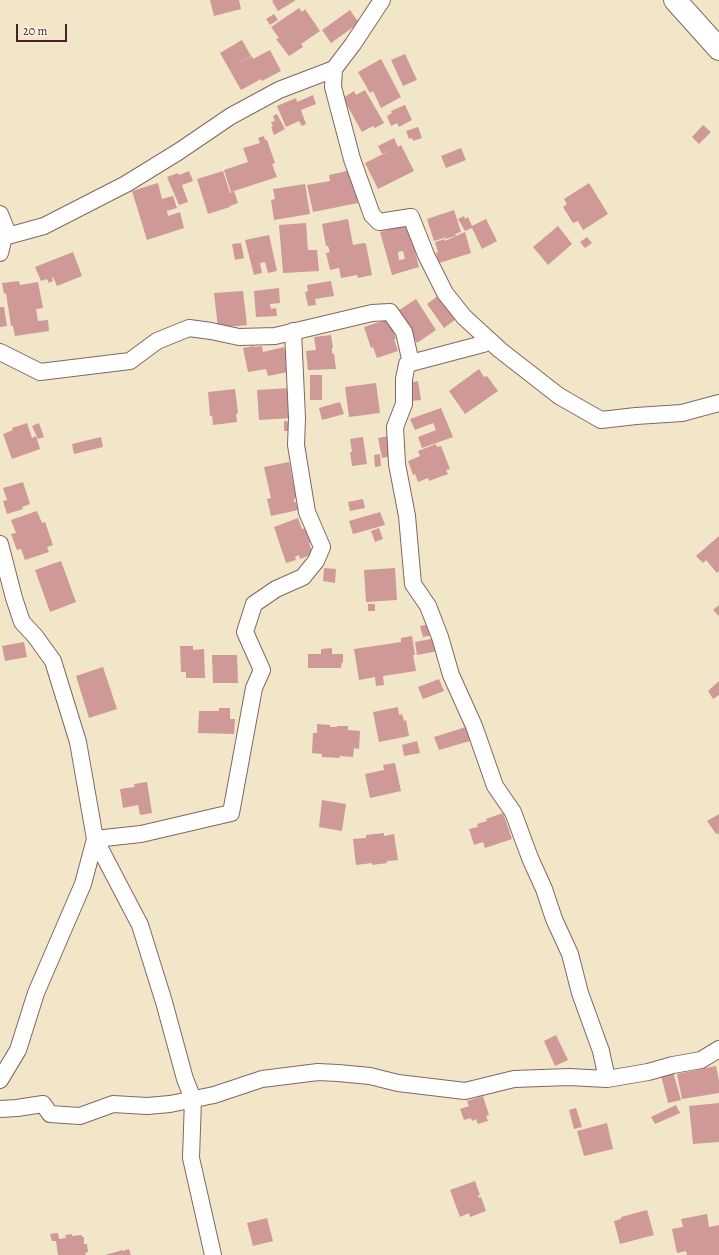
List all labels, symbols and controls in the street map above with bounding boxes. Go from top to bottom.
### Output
scale bar [18,16,69,42]
text: 20 m [23,23,47,39]

